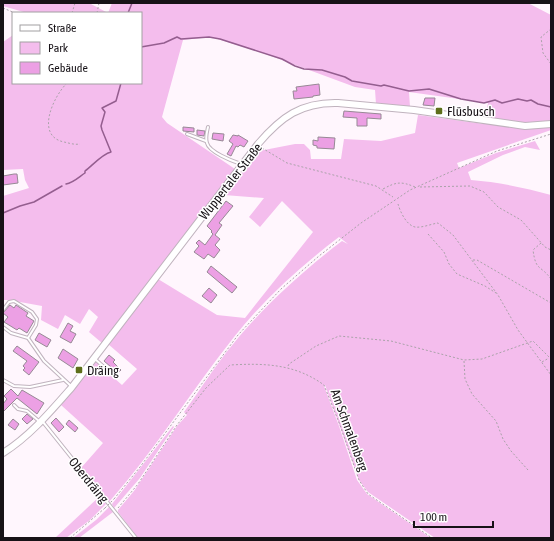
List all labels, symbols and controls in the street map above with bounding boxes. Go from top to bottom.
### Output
legend [12,12,142,84]
text: Straße [48,21,76,35]
text: Park [48,41,69,55]
text: Gebäude [48,61,88,75]
place label: Flüsbusch [447,104,495,119]
marker: Flüsbusch [434,106,444,116]
street label: Wuppertaler Straße [196,140,265,223]
place label: Dräing [87,363,119,378]
marker: Dräing [74,365,84,375]
street label: Am Schmalenberg [328,387,371,474]
street label: Oberdräing [66,455,112,506]
scale bar [414,503,493,529]
text: 100 m [420,510,447,524]

